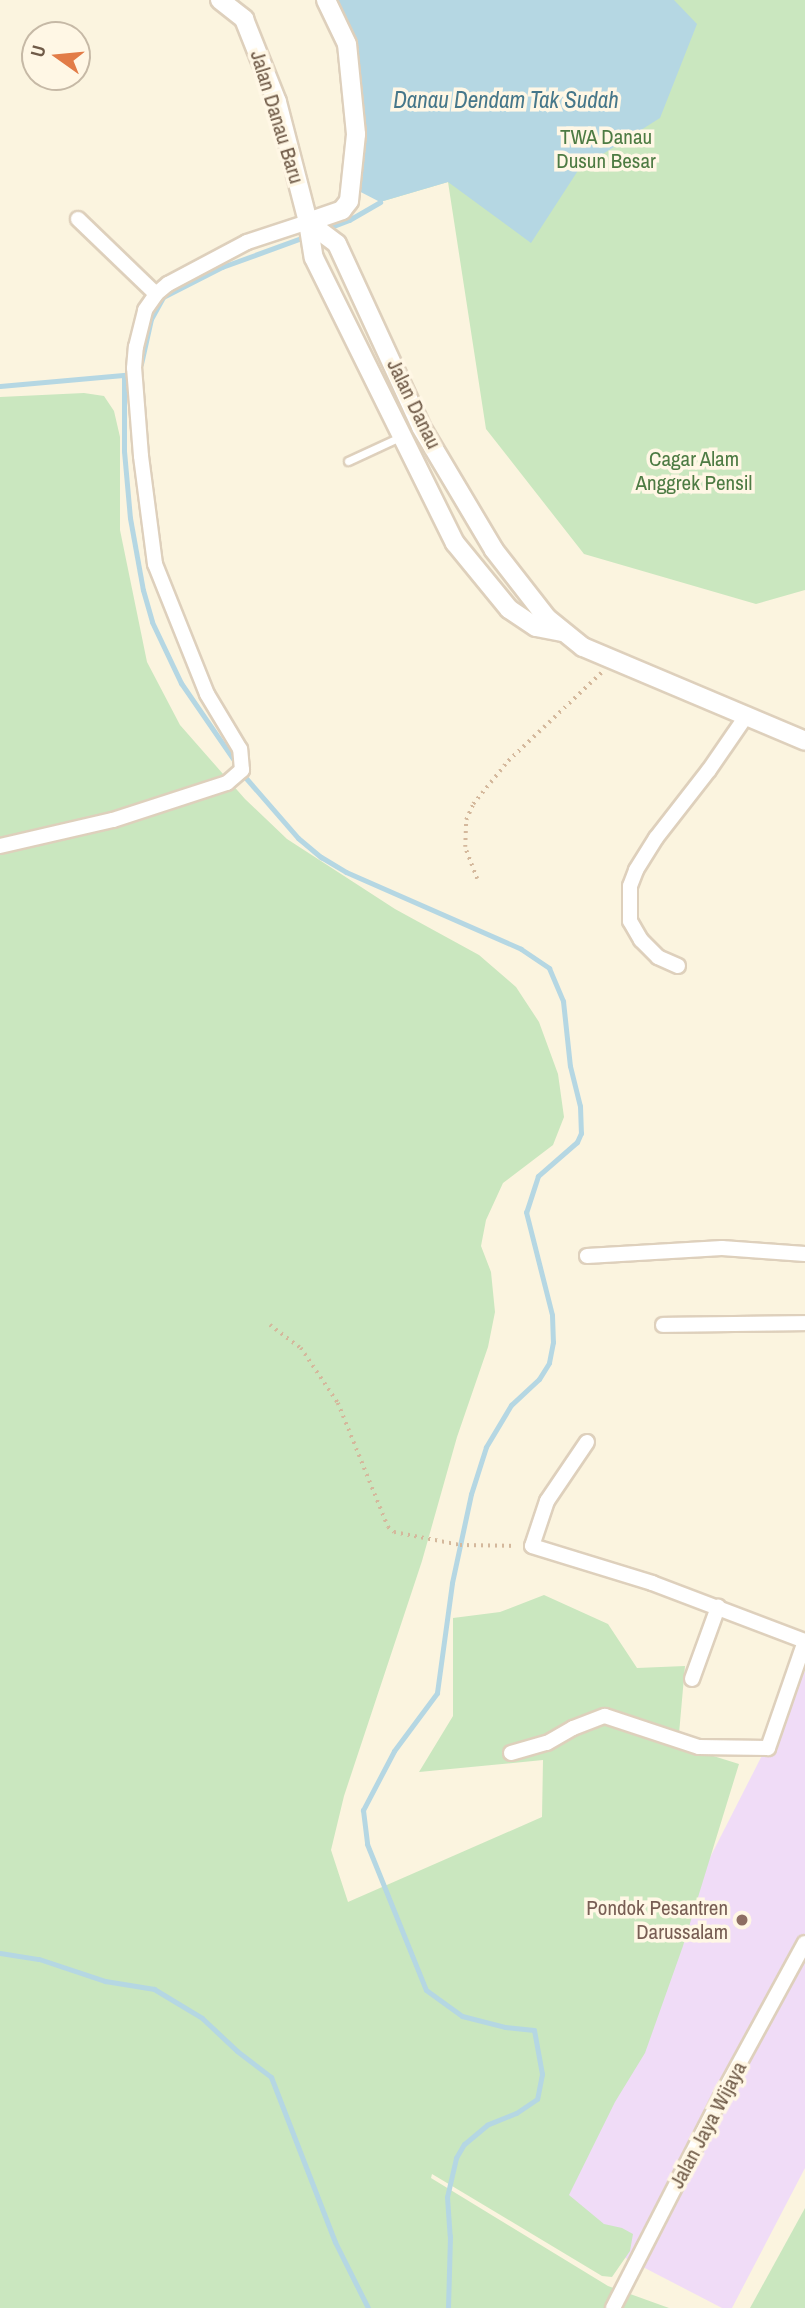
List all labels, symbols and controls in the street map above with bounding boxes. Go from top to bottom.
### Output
north arrow [21,21,91,91]
text: U [24,42,52,60]
street label: Jalan Danau Baru [245,47,309,187]
water label: Danau Dendam Tak Sudah [393,86,619,114]
park label: TWA Danau Dusun Besar [556,124,656,174]
street label: Jalan Danau [381,355,447,453]
park label: Cagar Alam Anggrek Pensil [636,446,752,496]
place label: Pondok Pesantren Darussalam [586,1895,728,1945]
marker: Pondok Pesantren Darussalam [734,1912,750,1928]
street label: Jalan Jaya Wijaya [664,2057,752,2193]

